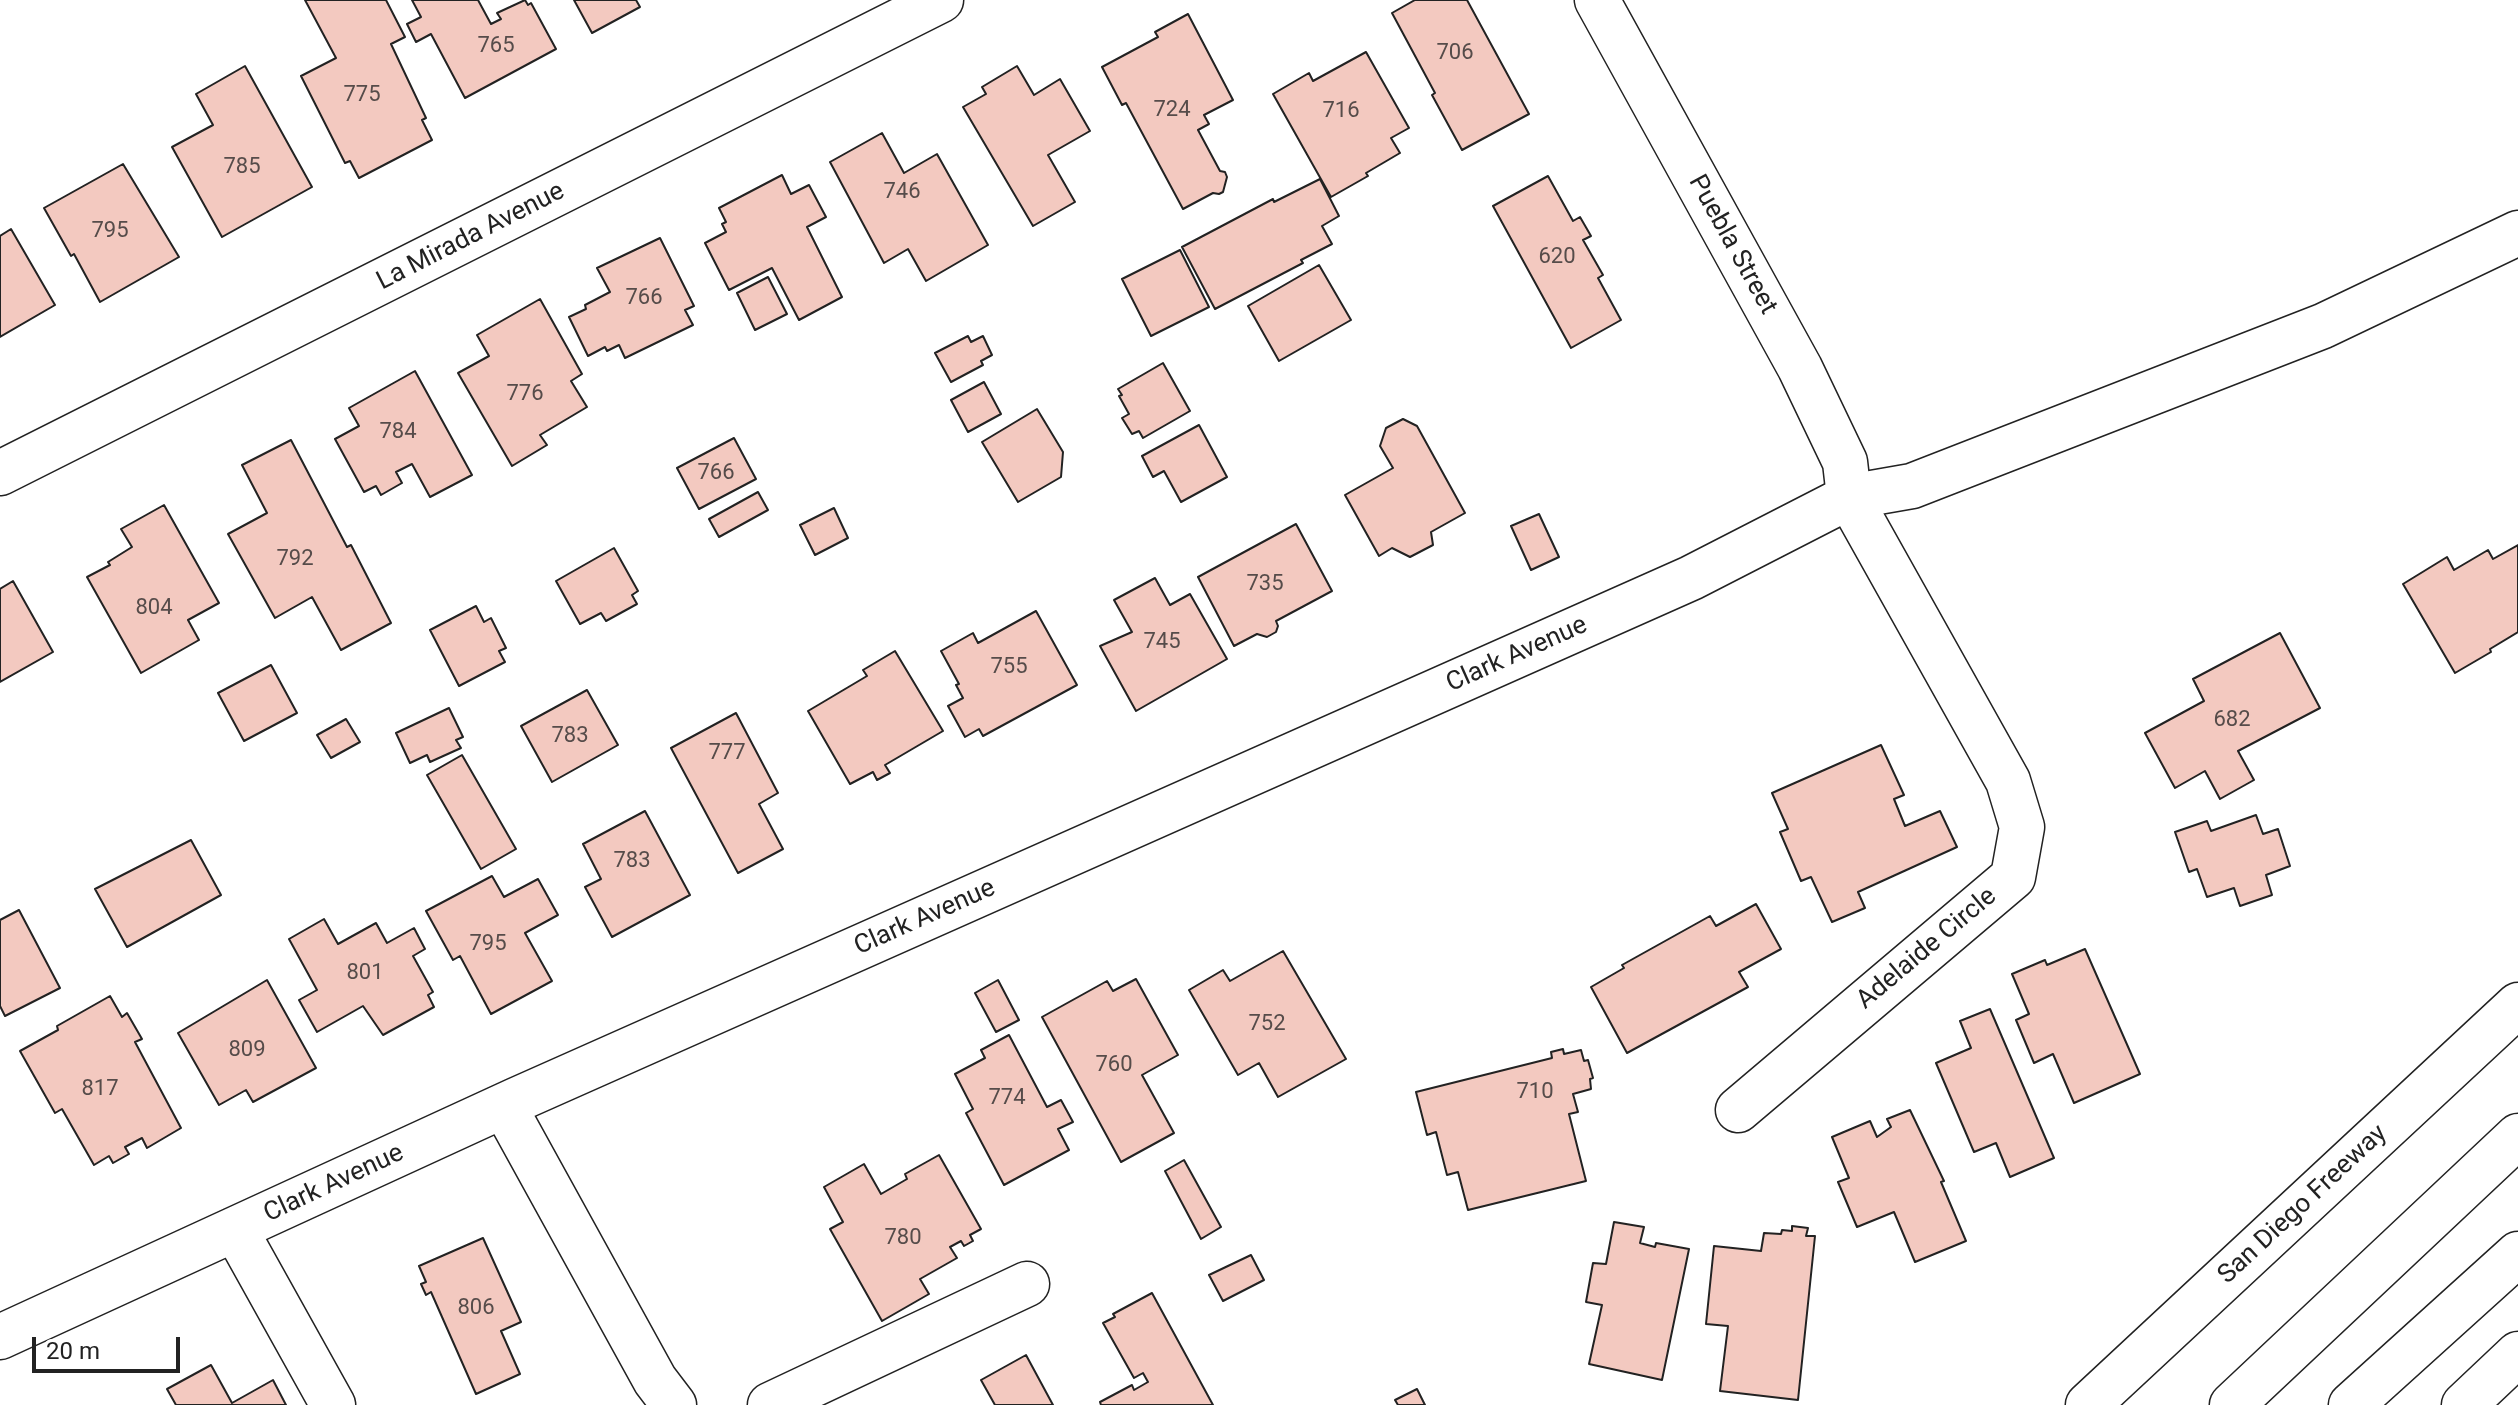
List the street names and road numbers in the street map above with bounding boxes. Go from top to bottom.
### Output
street label: Puebla Street [1681,170,1783,320]
street label: La Mirada Avenue [372,176,570,298]
street label: Clark Avenue [1442,610,1592,700]
street label: Clark Avenue [850,873,1000,963]
street label: Adelaide Circle [1851,882,2003,1016]
street label: San Diego Freeway [2212,1119,2394,1291]
street label: Clark Avenue [259,1138,409,1230]

